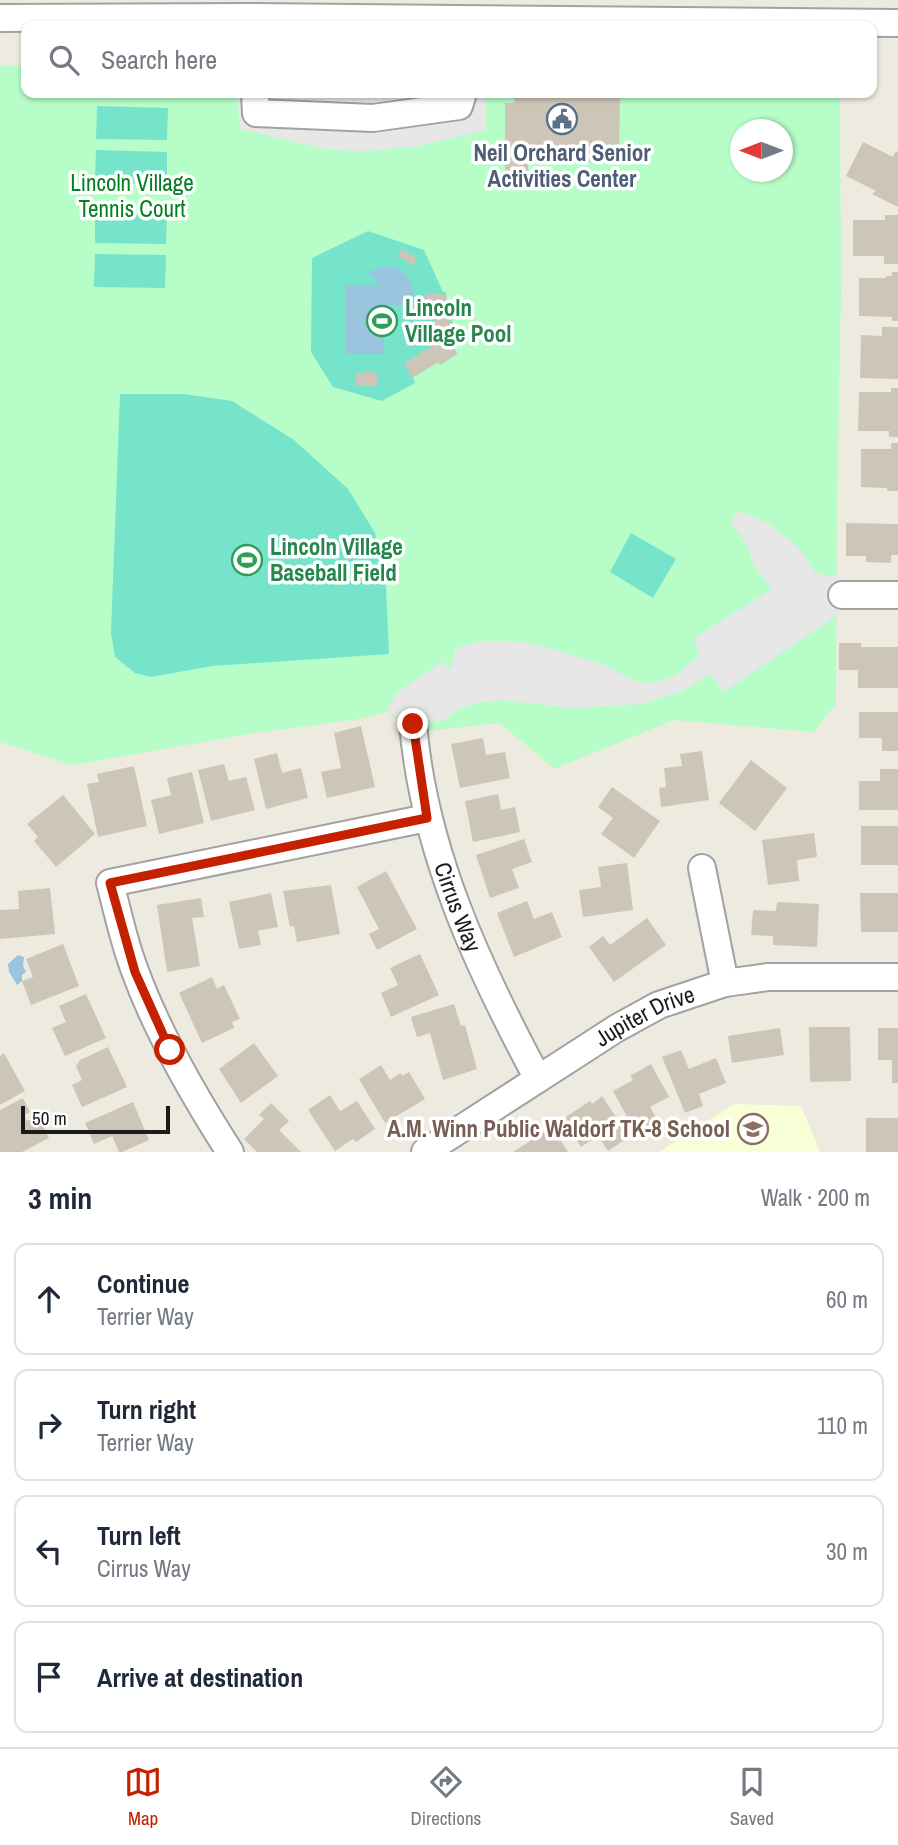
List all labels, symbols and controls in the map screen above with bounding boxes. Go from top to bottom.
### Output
search box [21,21,877,98]
icon: search [45,41,83,79]
text: Search here [101,42,217,77]
public building icon: Neil Orchard Senior Activities Center [545,102,579,136]
north arrow [730,119,793,182]
place label: Neil Orchard Senior Activities Center [473,137,651,194]
park label: Lincoln Village Tennis Court [70,167,194,224]
place label: Lincoln Village Pool [405,292,512,349]
sports icon: Lincoln Village Pool [365,304,399,338]
place label: Lincoln Village Baseball Field [270,531,403,588]
sports icon: Lincoln Village Baseball Field [230,543,264,577]
route end [397,708,428,739]
street label: Cirrus Way [427,858,490,957]
street label: Jupiter Drive [589,978,698,1053]
route start [154,1034,185,1065]
scale bar [21,1103,170,1135]
text: 50 m [32,1105,67,1131]
school or university icon: A.M. Winn Public Waldorf TK-8 School [736,1112,770,1146]
place label: A.M. Winn Public Waldorf TK-8 School [387,1113,730,1144]
text: 3 min [28,1178,92,1218]
text: Walk · 200 m [761,1182,870,1213]
text: Continue [97,1266,189,1301]
icon: ahead [30,1280,68,1318]
text: 60 m [826,1284,868,1315]
text: Terrier Way [97,1301,194,1332]
text: Turn right [97,1392,196,1427]
icon: right [30,1406,68,1444]
text: 110 m [817,1410,868,1441]
text: Terrier Way [97,1427,194,1458]
text: Turn left [97,1518,181,1553]
icon: left [30,1532,68,1570]
text: 30 m [826,1536,868,1567]
text: Cirrus Way [97,1553,191,1584]
icon: arrive [30,1658,68,1696]
text: Arrive at destination [97,1660,303,1695]
tab: Map [124,1763,162,1831]
tab: Directions [410,1763,481,1831]
tab: Saved [730,1763,774,1831]

